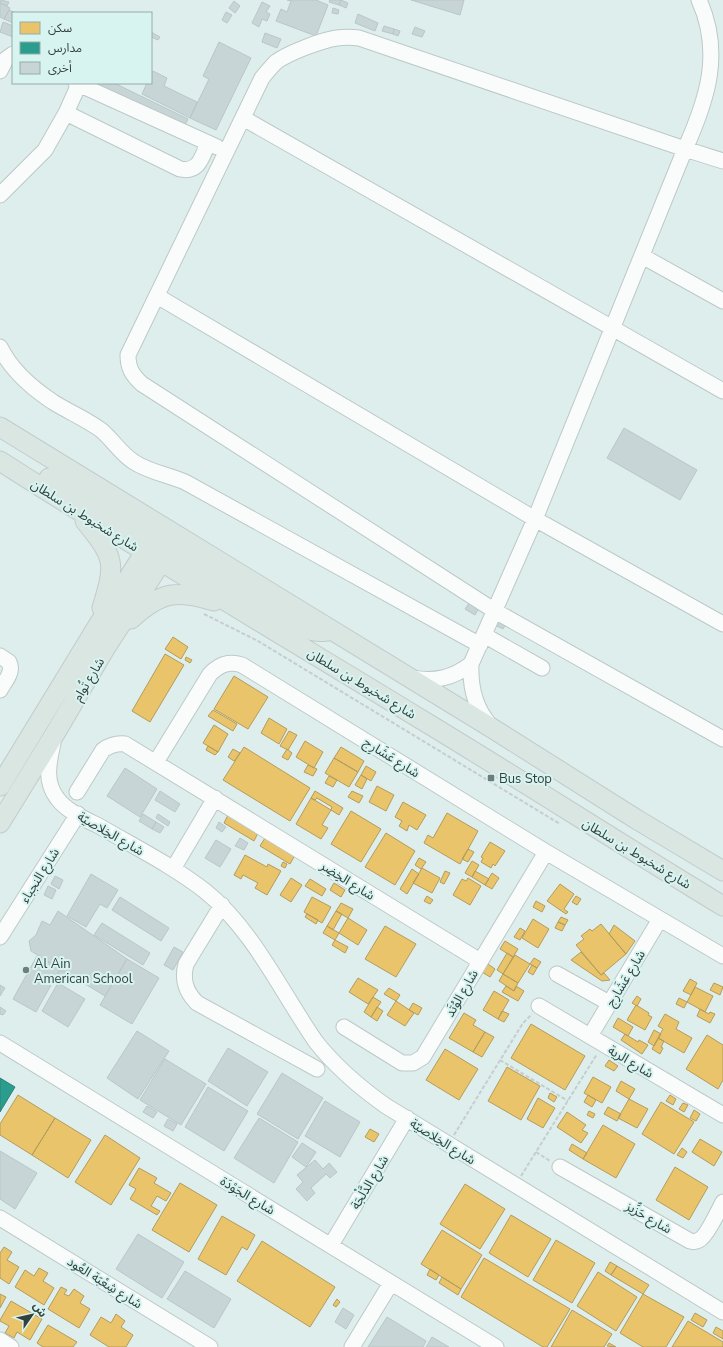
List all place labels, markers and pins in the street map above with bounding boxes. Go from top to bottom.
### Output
place label: Bus Stop [499,770,552,788]
marker: Bus Stop [486,773,496,783]
place label: Al Ain American School [34,955,133,988]
marker: Al Ain American School [21,965,31,975]

